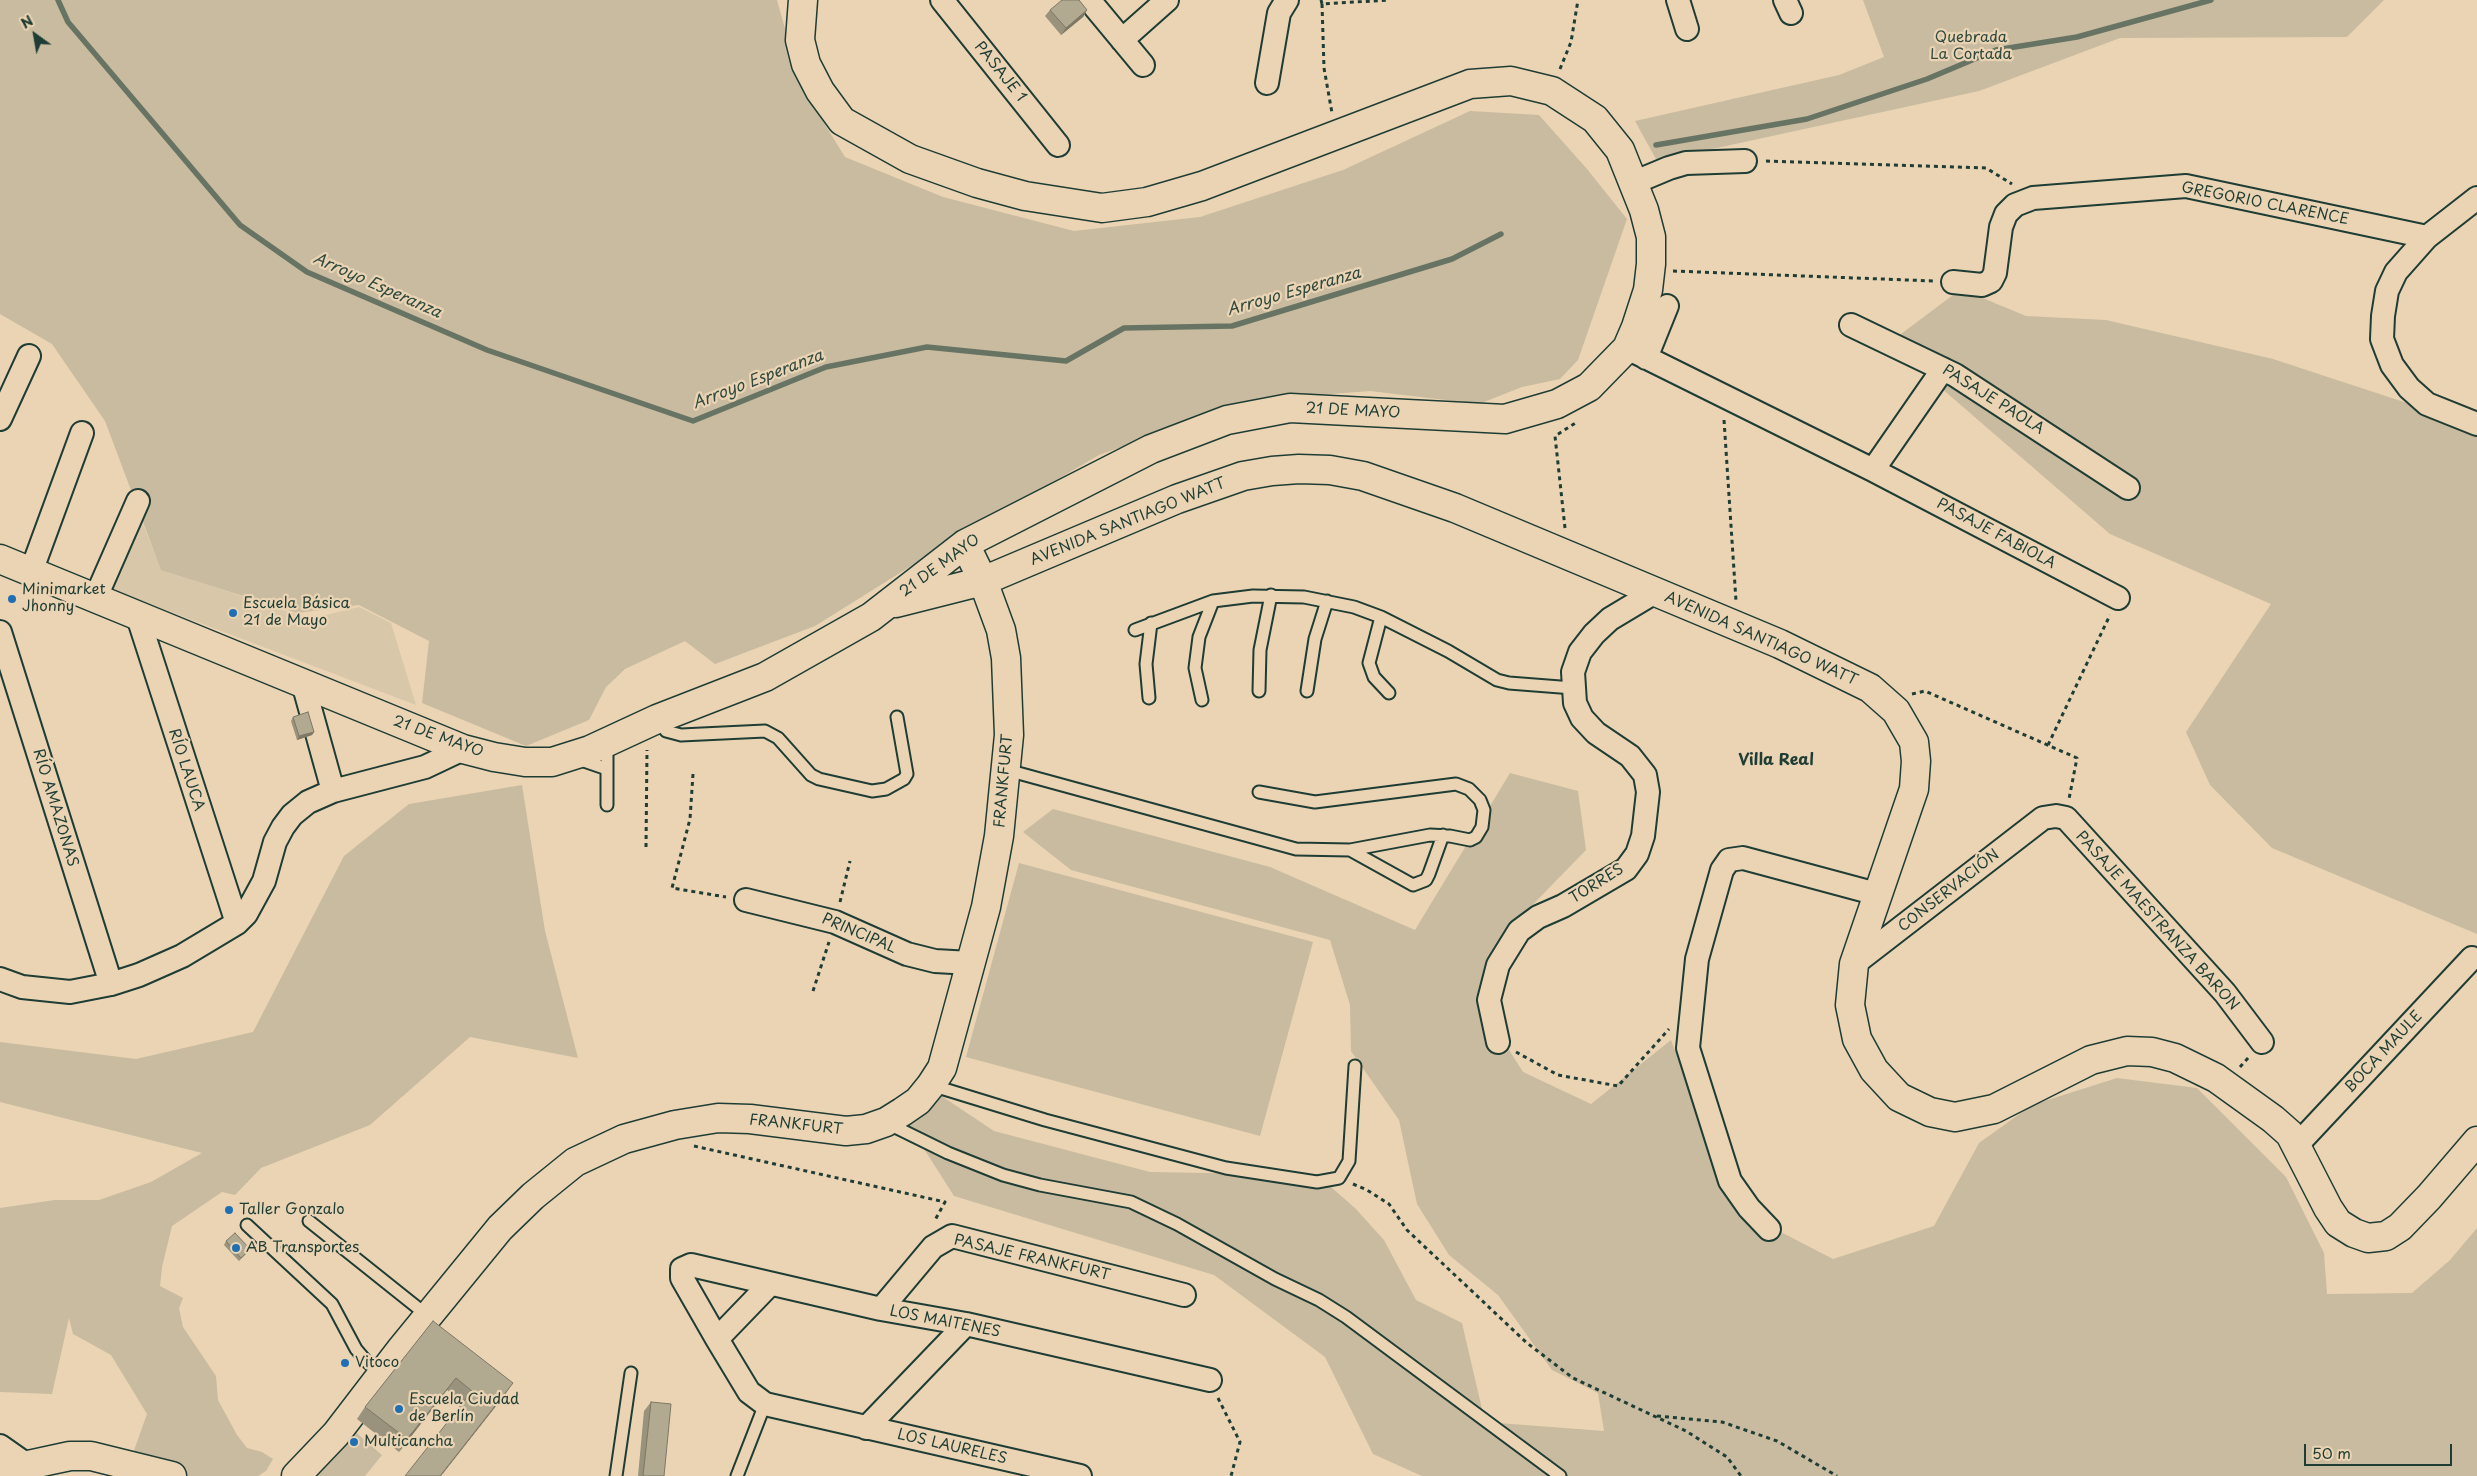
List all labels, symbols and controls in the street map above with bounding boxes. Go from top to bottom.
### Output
north arrow [10,10,60,60]
text: N [17,10,37,34]
park label: Quebrada La Cortada [1930,29,2012,64]
street label: PASAJE 1 [970,38,1030,106]
street label: GREGORIO CLARENCE [2180,179,2350,229]
water label: Arroyo Esperanza [310,249,444,323]
water label: Arroyo Esperanza [1225,264,1363,320]
water label: Arroyo Esperanza [690,346,826,414]
street label: PASAJE PAOLA [1939,361,2047,439]
street label: 21 DE MAYO [1305,400,1401,422]
street label: AVENIDA SANTIAGO WATT [1028,474,1228,570]
street label: PASAJE FABIOLA [1933,495,2059,573]
street label: 21 DE MAYO [896,531,984,601]
place label: Minimarket Jhonny [22,581,106,616]
street label: AVENIDA SANTIAGO WATT [1662,588,1860,690]
marker: Minimarket Jhonny [6,593,18,605]
place label: Escuela Básica 21 de Mayo [243,595,350,630]
marker: Escuela Básica 21 de Mayo [227,607,239,619]
street label: 21 DE MAYO [390,712,486,762]
street label: RÍO LAUCA [164,727,208,813]
street label: FRANKFURT [991,733,1017,829]
street label: RÍO AMAZONAS [28,747,82,869]
district label: Villa Real [1738,751,1814,771]
street label: PASAJE MAESTRANZA BARON [2072,828,2242,1014]
street label: CONSERVACIÓN [1895,846,2003,936]
street label: TORRES [1567,860,1627,908]
street label: PRINCIPAL [819,910,899,958]
street label: BOCA MAULE [2341,1007,2427,1097]
street label: FRANKFURT [748,1111,844,1139]
place label: Taller Gonzalo [239,1201,345,1219]
marker: Taller Gonzalo [223,1204,235,1216]
street label: PASAJE FRANKFURT [952,1231,1112,1285]
place label: AB Transportes [246,1239,359,1257]
marker: AB Transportes [230,1242,242,1254]
street label: LOS MAITENES [888,1302,1002,1342]
place label: Vitoco [355,1354,399,1372]
marker: Vitoco [339,1357,351,1369]
place label: Escuela Ciudad de Berlín [409,1391,519,1426]
marker: Escuela Ciudad de Berlín [393,1403,405,1415]
street label: LOS LAURELES [895,1426,1009,1468]
place label: Multicancha [364,1433,453,1451]
scale bar [2307,1434,2454,1466]
marker: Multicancha [348,1436,360,1448]
text: 50 m [2312,1441,2351,1464]

